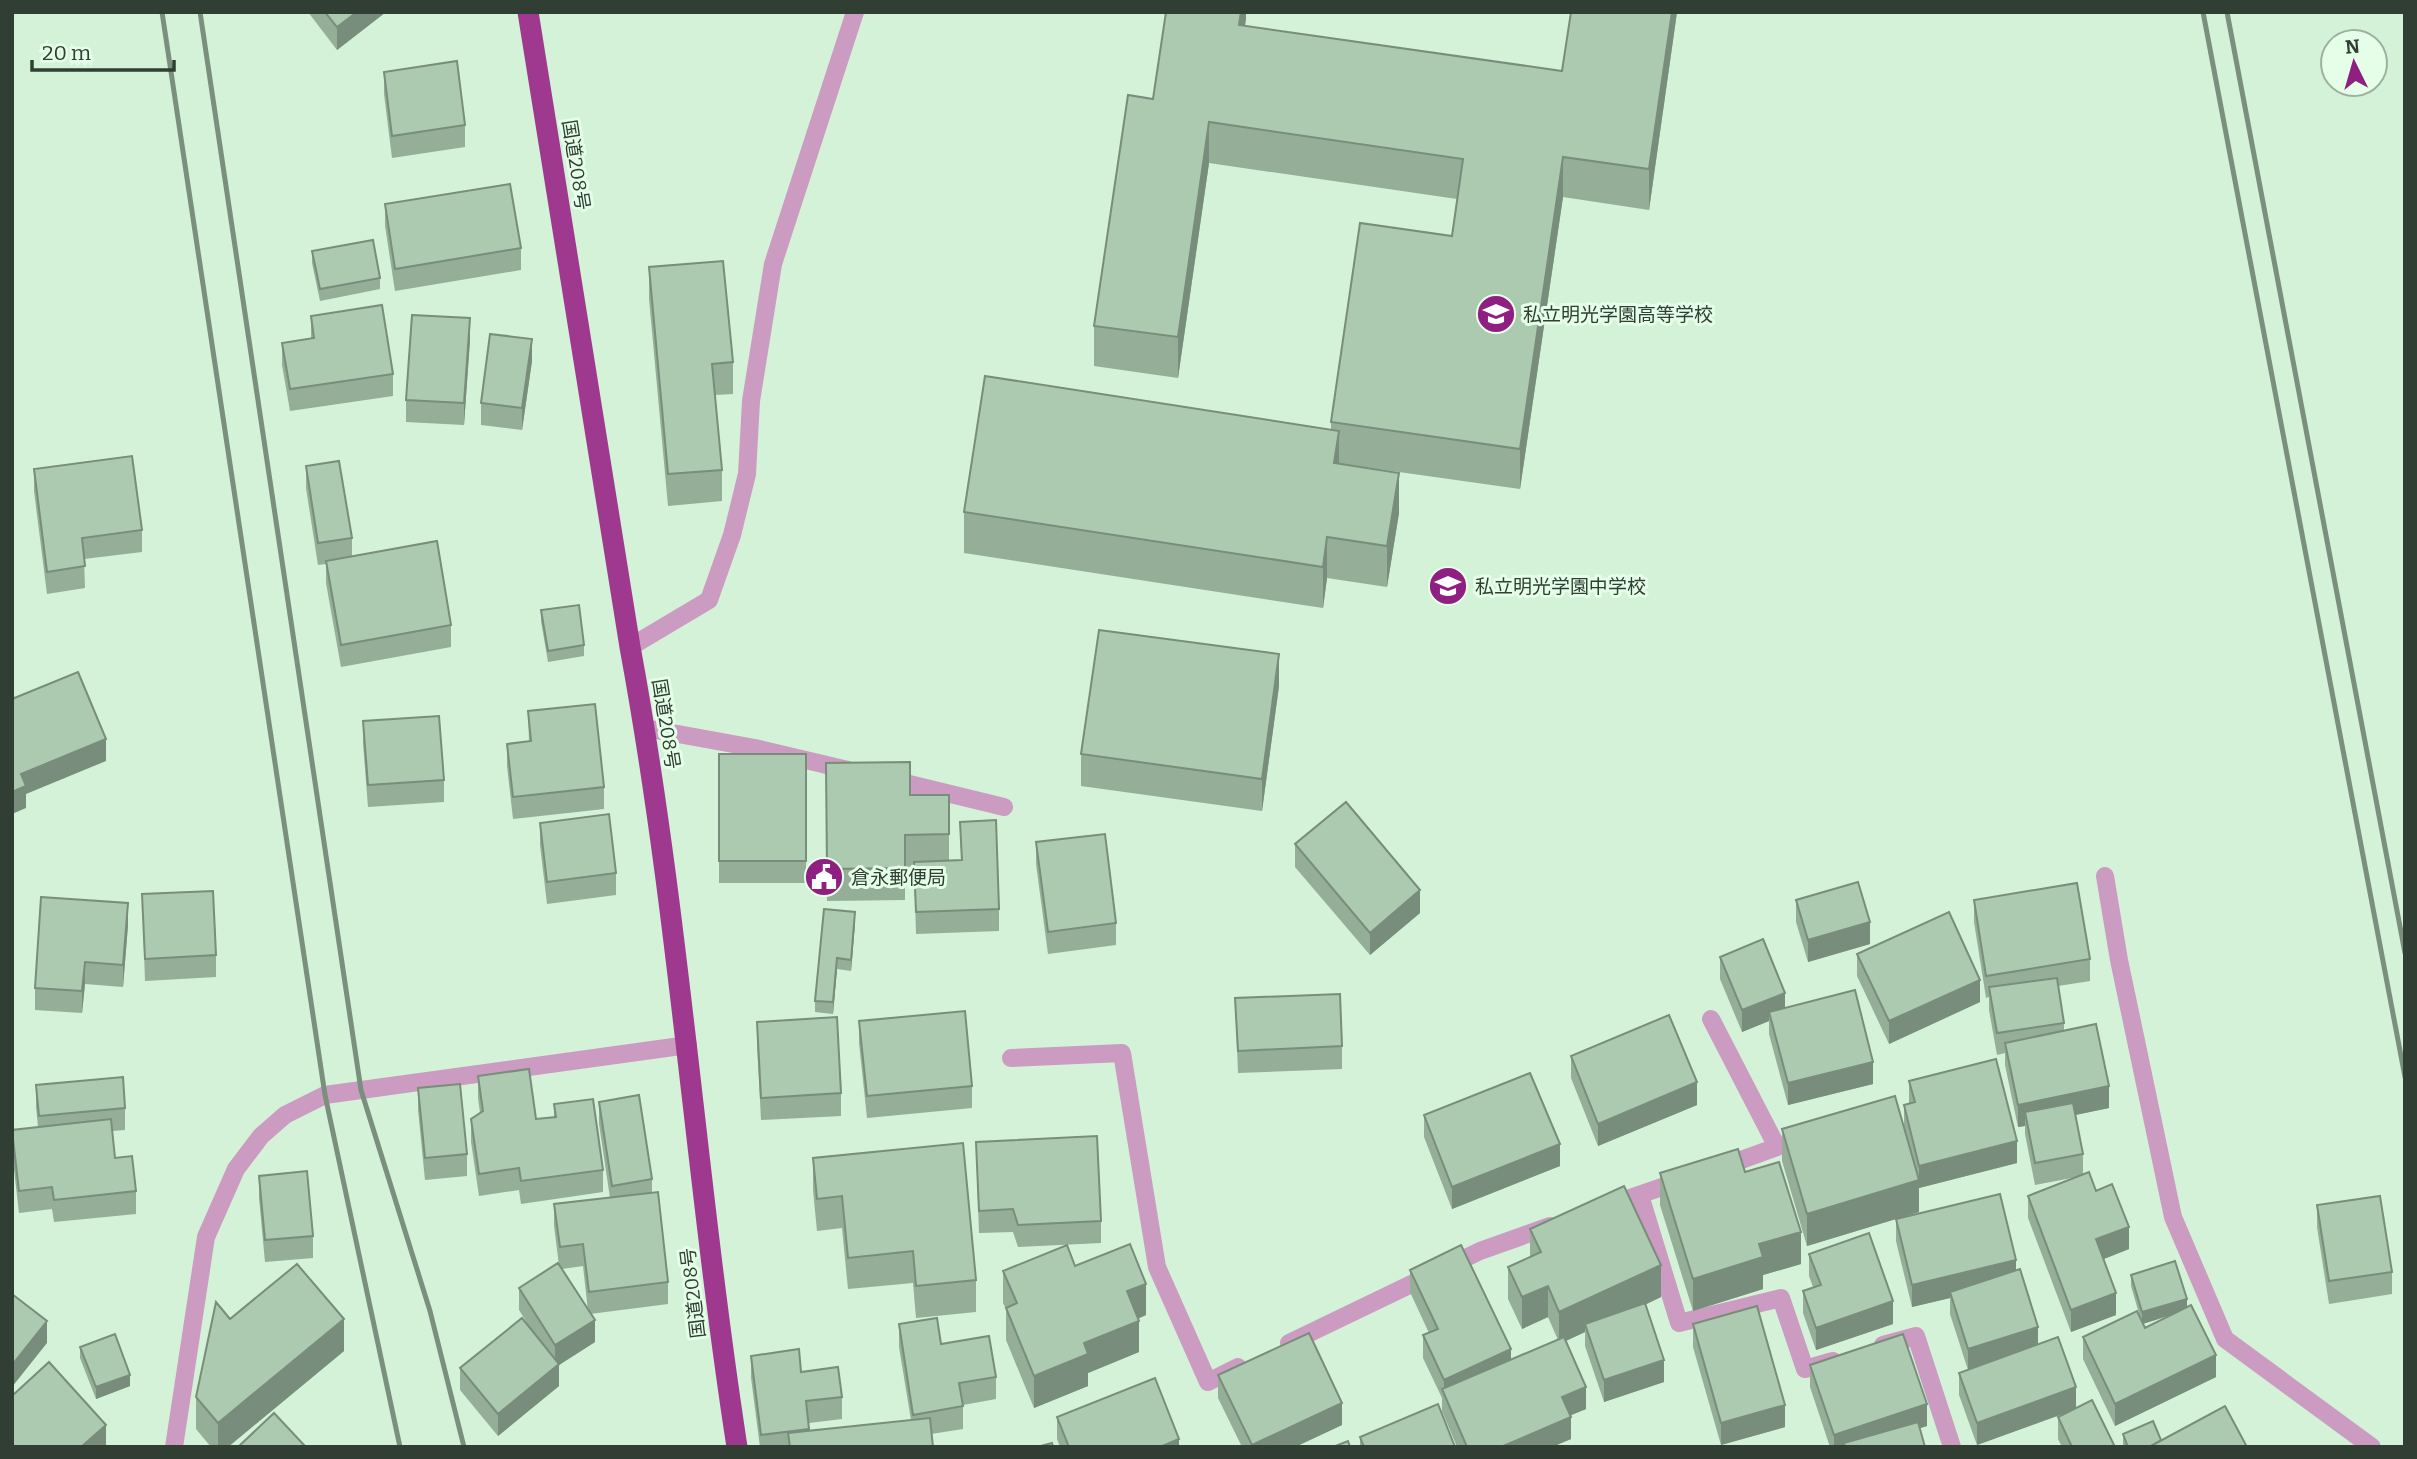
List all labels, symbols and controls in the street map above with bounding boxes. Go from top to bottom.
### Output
scale bar [32,28,173,72]
north arrow [2319,28,2389,98]
text: N [2344,34,2361,59]
text: 20 m [42,40,91,66]
street label: 国道208号 [558,118,594,212]
school or university icon: 私立明光学園高等学校 [1475,293,1517,335]
place label: 私立明光学園高等学校 [1523,303,1713,326]
school or university icon: 私立明光学園中学校 [1427,565,1469,607]
place label: 私立明光学園中学校 [1475,575,1646,598]
street label: 国道208号 [648,677,684,771]
public building icon: 倉永郵便局 [803,856,845,898]
place label: 倉永郵便局 [851,866,946,889]
street label: 国道208号 [676,1246,710,1340]

